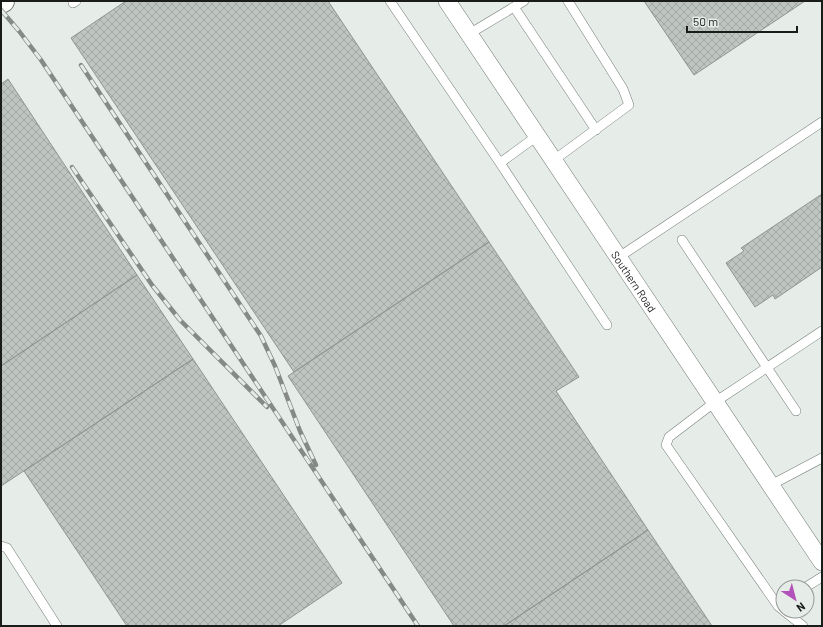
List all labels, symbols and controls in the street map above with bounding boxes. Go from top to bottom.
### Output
scale bar [687,8,797,34]
text: 50 m [693,14,718,28]
street label: Southern Road [609,248,659,314]
north arrow [775,579,815,619]
text: N [794,600,808,615]

